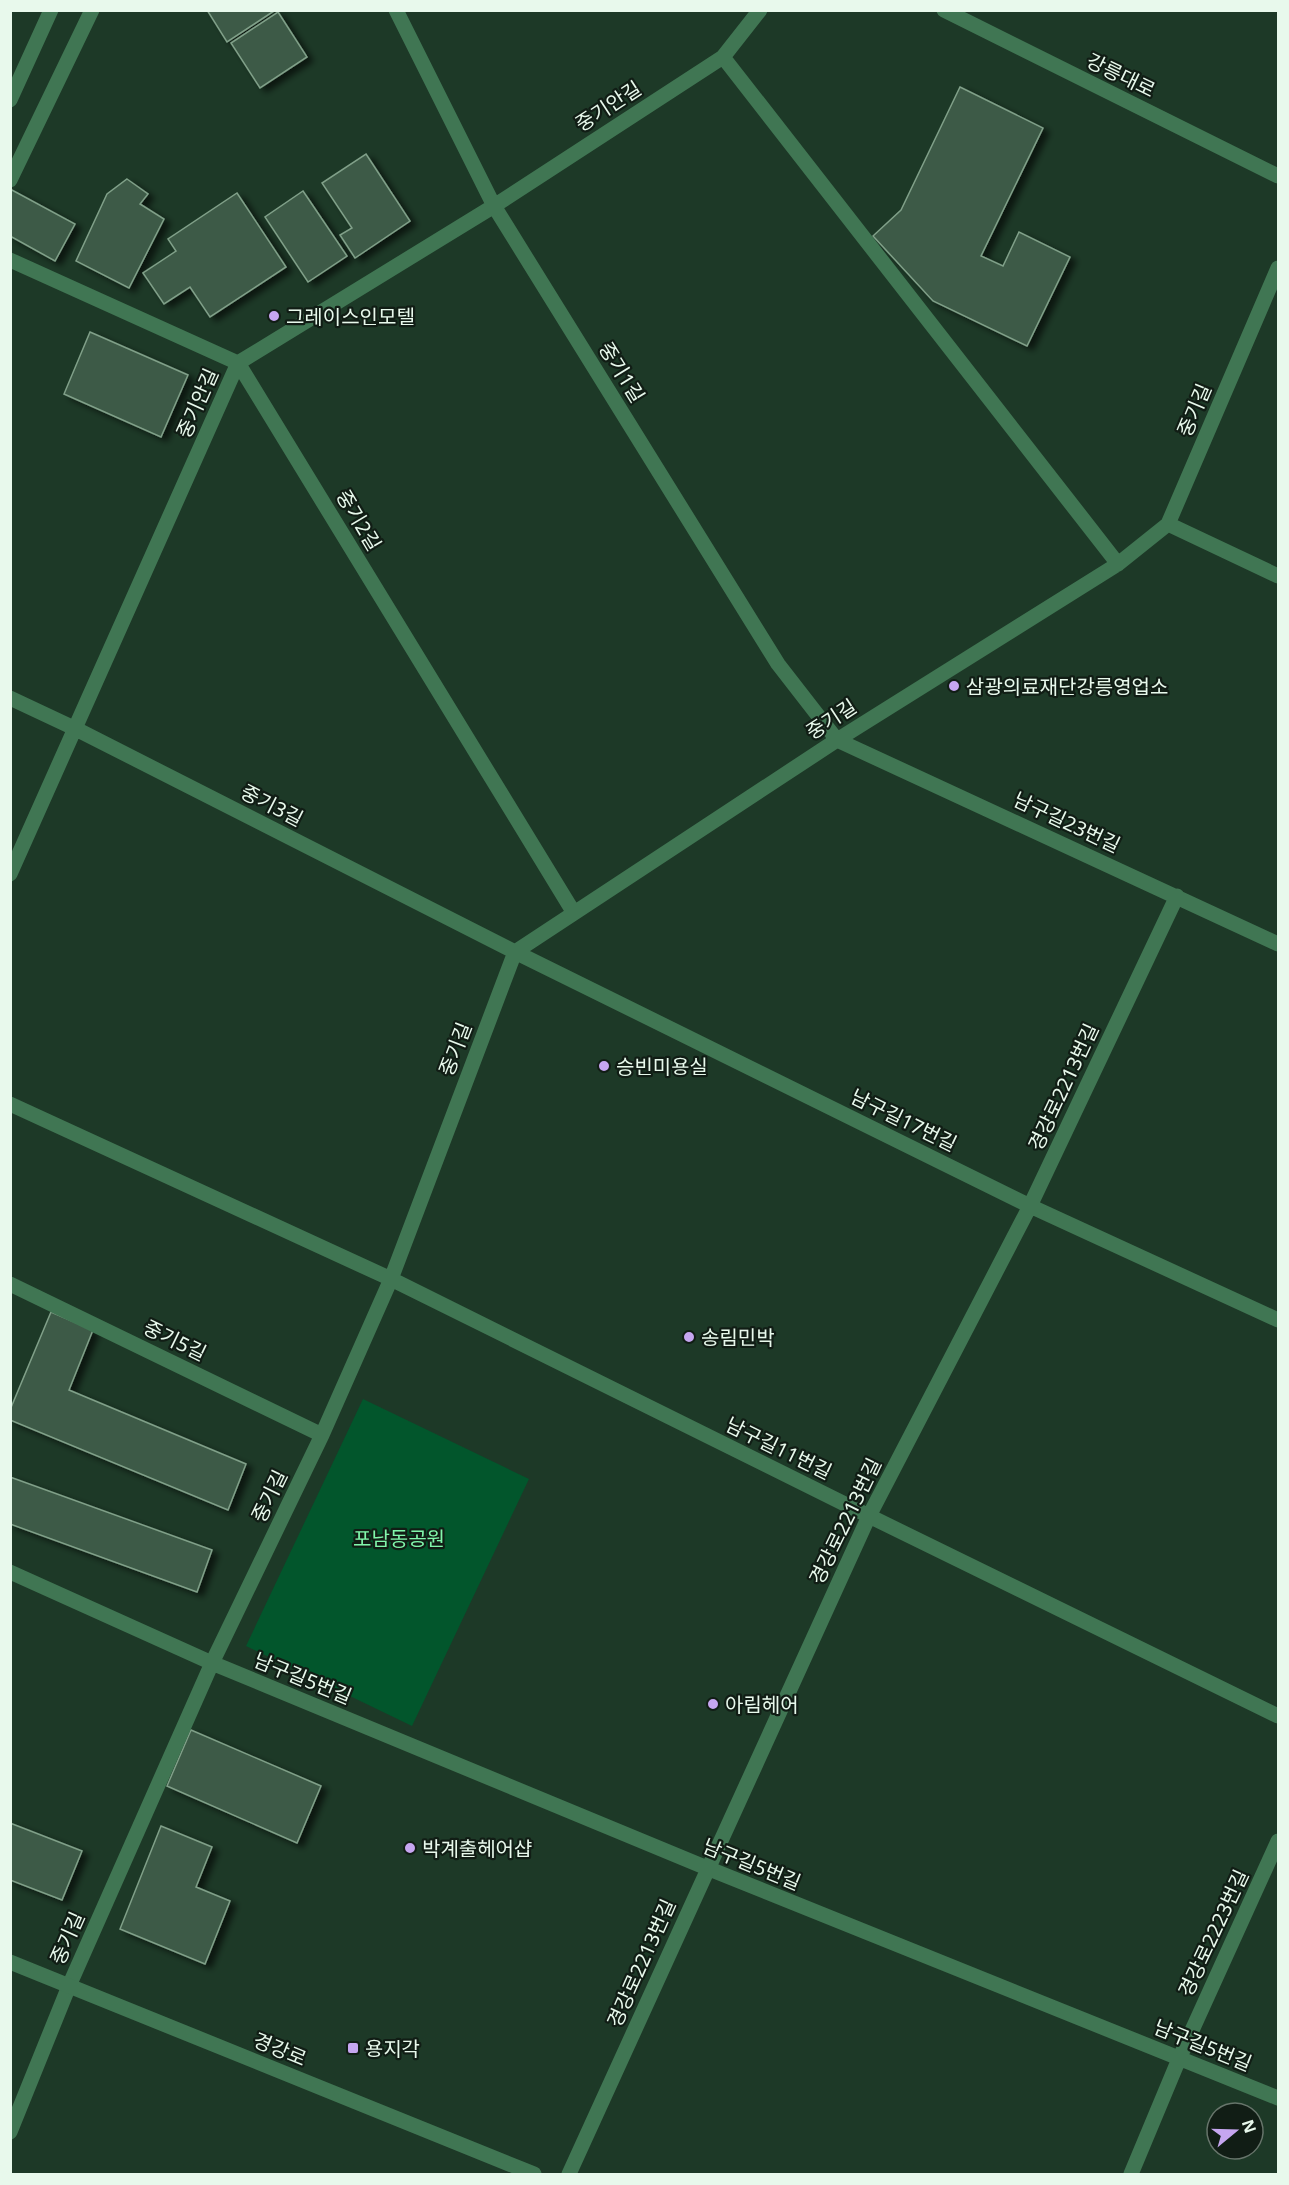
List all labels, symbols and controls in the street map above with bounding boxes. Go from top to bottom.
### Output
street label: 강릉대로 [1082,47,1160,103]
street label: 중기안길 [570,75,646,137]
place label: 그레이스인모텔 [286,303,415,330]
marker: 그레이스인모텔 [267,309,281,323]
street label: 중기1길 [593,337,651,407]
street label: 중기안길 [170,364,224,442]
street label: 중기길 [1171,379,1217,441]
street label: 중기2길 [330,484,388,556]
place label: 삼광의료재단강릉영업소 [966,673,1168,700]
marker: 삼광의료재단강릉영업소 [947,679,961,693]
street label: 중기길 [800,693,862,745]
street label: 중기3길 [236,778,308,832]
street label: 남구길23번길 [1009,785,1125,859]
street label: 중기길 [433,1018,477,1080]
street label: 경강로2213번길 [1022,1019,1104,1155]
place label: 승빈미용실 [616,1053,708,1080]
marker: 승빈미용실 [597,1059,611,1073]
street label: 남구길17번길 [846,1083,962,1157]
street label: 중기5길 [139,1313,211,1367]
place label: 송림민박 [701,1324,775,1351]
marker: 송림민박 [682,1330,696,1344]
street label: 남구길11번길 [721,1411,837,1485]
street label: 경강로2213번길 [803,1453,887,1589]
street label: 중기길 [245,1465,293,1527]
park label: 포남동공원 [353,1525,445,1552]
street label: 남구길5번길 [250,1646,356,1710]
place label: 아림헤어 [725,1691,799,1718]
marker: 아림헤어 [706,1697,720,1711]
street label: 남구길5번길 [699,1832,805,1896]
place label: 박계출헤어샵 [422,1835,532,1862]
marker: 박계출헤어샵 [403,1841,417,1855]
street label: 경강로2223번길 [1172,1865,1254,2001]
street label: 경강로2213번길 [601,1895,681,2031]
street label: 중기길 [43,1907,91,1969]
street label: 남구길5번길 [1150,2013,1256,2077]
street label: 경강로 [249,2026,311,2072]
place label: 용지각 [365,2035,420,2062]
marker: 용지각 [346,2041,360,2055]
north arrow [1205,2101,1265,2161]
text: N [1237,2116,1262,2136]

